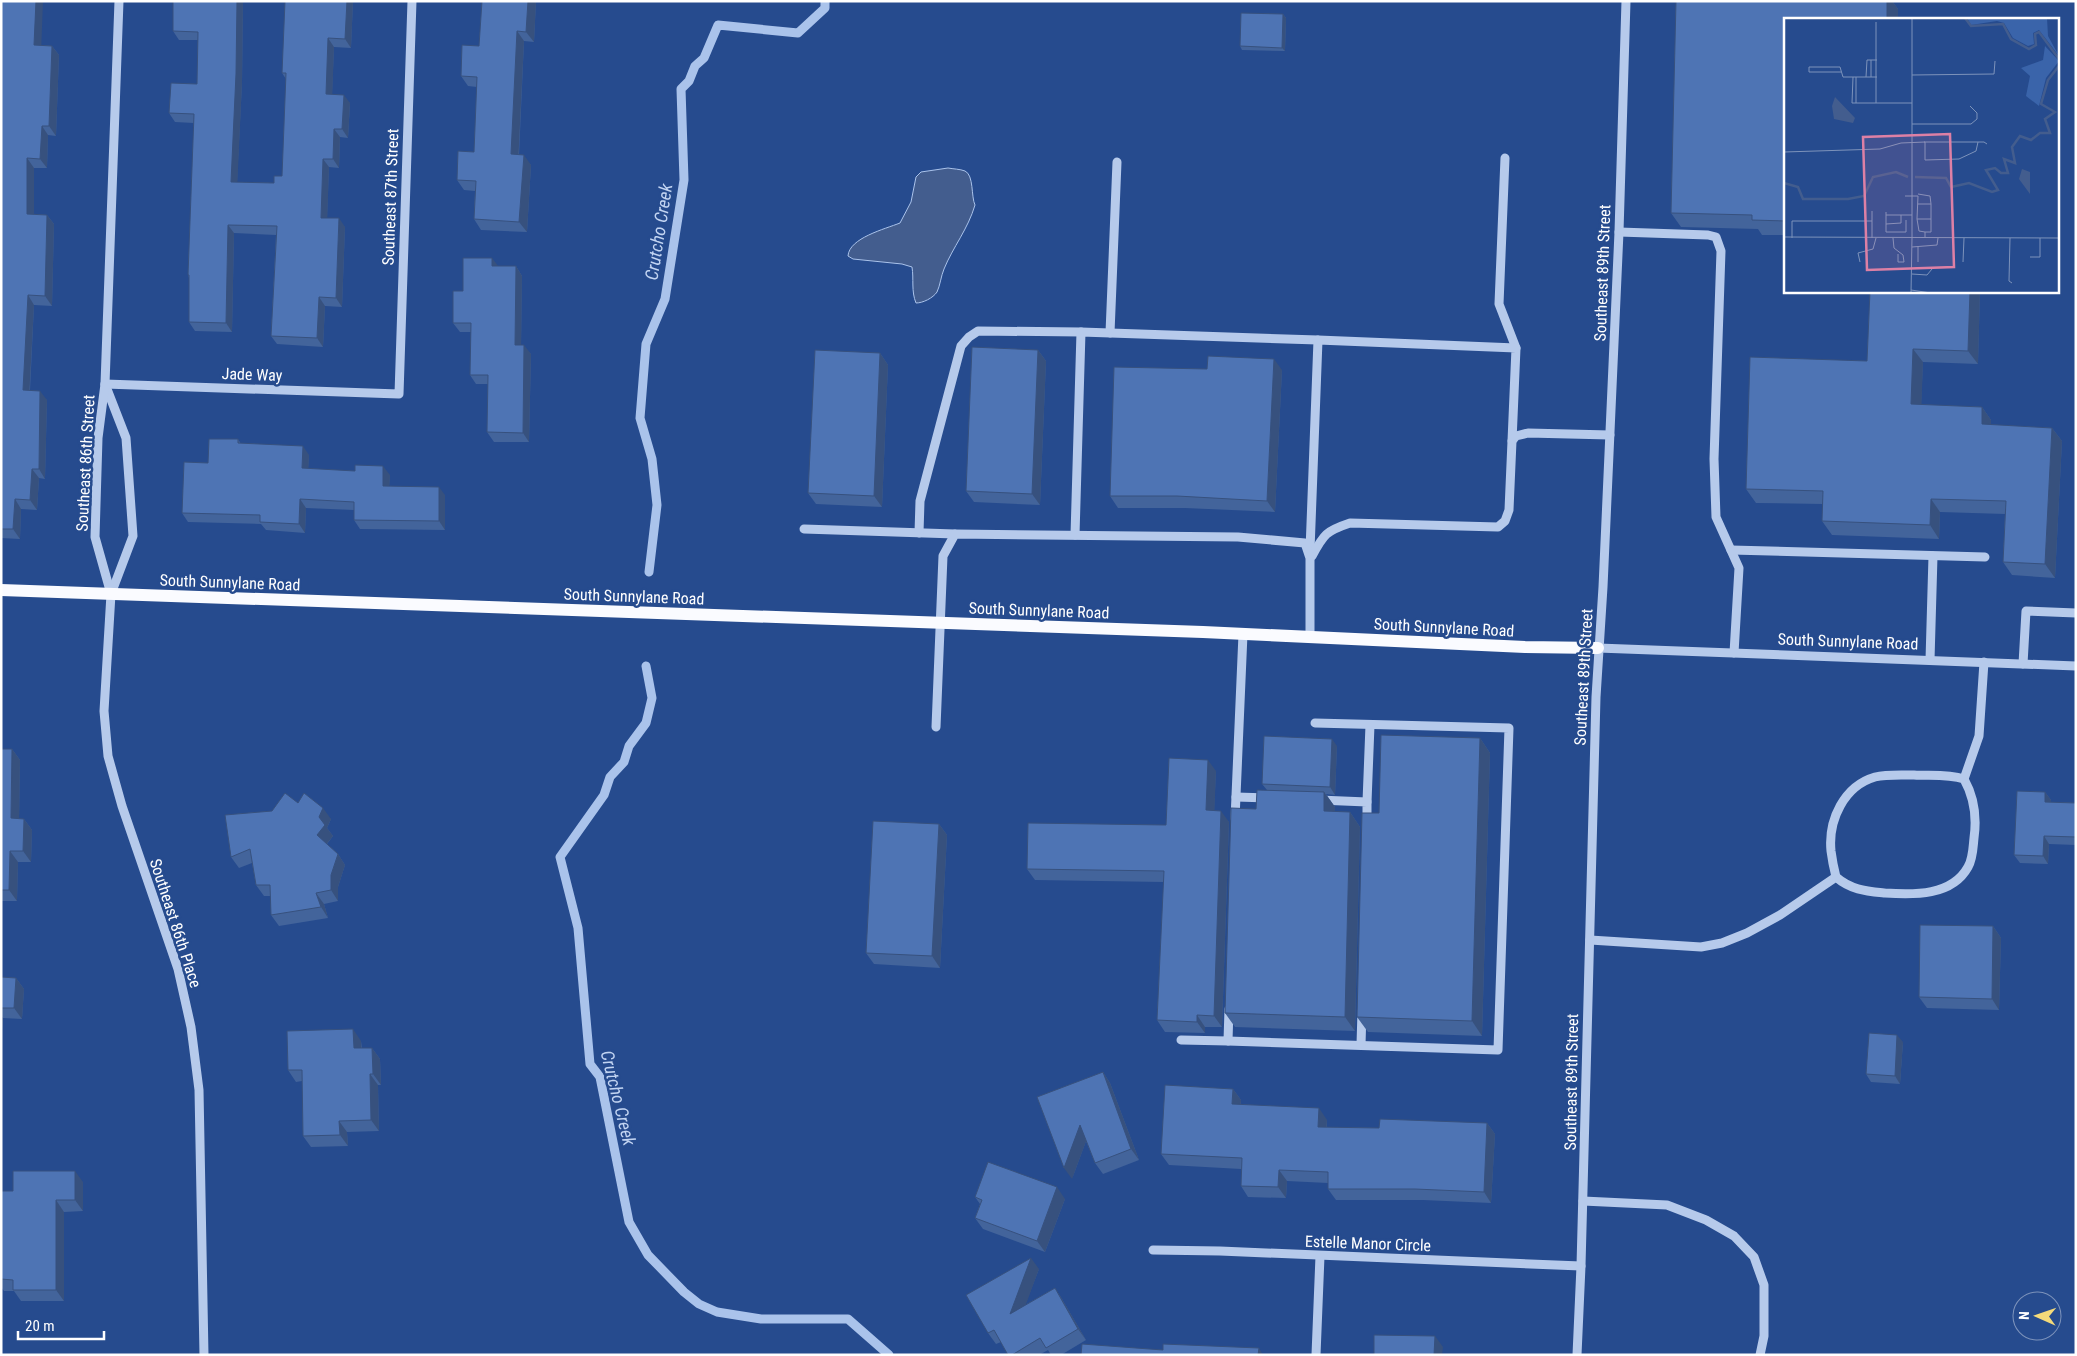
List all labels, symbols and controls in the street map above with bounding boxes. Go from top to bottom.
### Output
inset map [1784,18,2060,292]
street label: Southeast 87th Street [379,128,402,266]
water label: Crutcho Creek [641,181,677,282]
street label: Southeast 89th Street [1591,204,1614,342]
street label: Jade Way [221,364,283,385]
street label: Southeast 86th Street [72,394,99,532]
street label: South Sunnylane Road [159,571,301,594]
street label: South Sunnylane Road [563,585,705,608]
street label: South Sunnylane Road [968,599,1110,622]
street label: Southeast 89th Street [1570,608,1597,746]
street label: South Sunnylane Road [1373,614,1515,641]
street label: South Sunnylane Road [1777,630,1919,653]
street label: Southeast 86th Place [146,856,205,990]
street label: Southeast 89th Street [1561,1013,1582,1151]
water label: Crutcho Creek [597,1048,641,1149]
street label: Estelle Manor Circle [1305,1232,1431,1255]
north arrow [2012,1291,2062,1341]
scale bar [18,1308,104,1340]
text: N [2016,1311,2032,1320]
text: 20 m [25,1317,55,1335]

